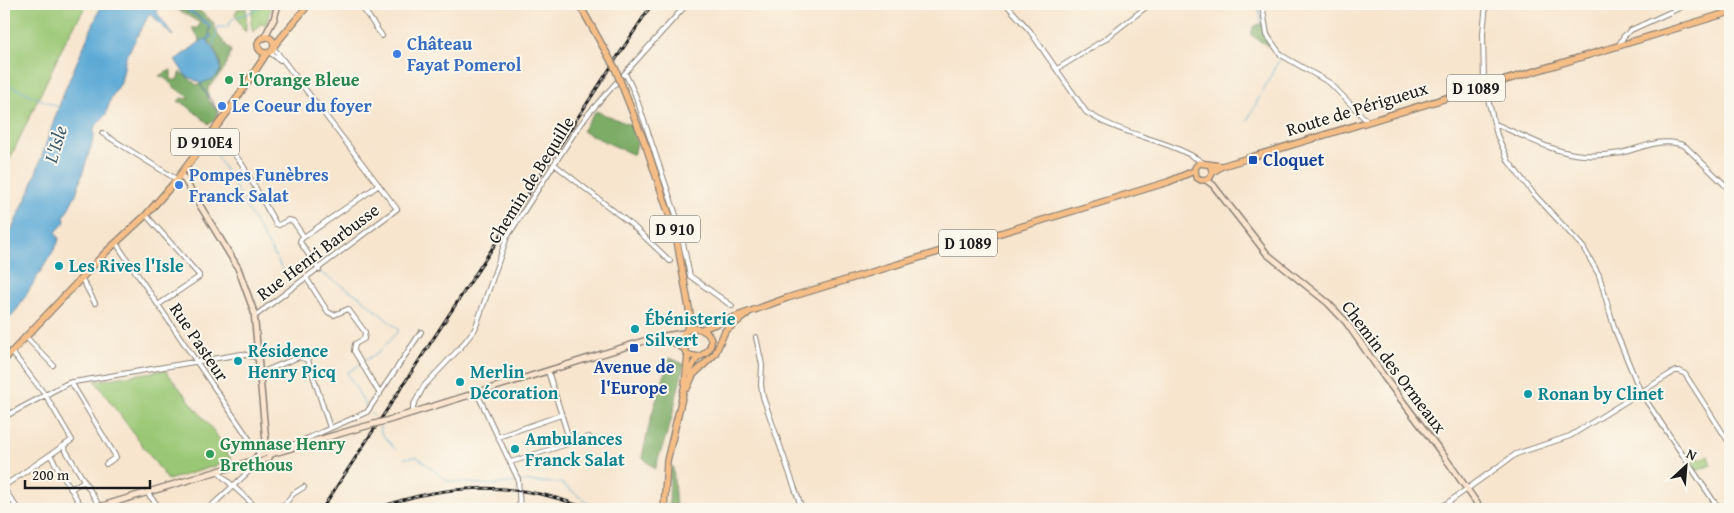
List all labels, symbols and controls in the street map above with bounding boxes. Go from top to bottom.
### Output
place label: Château Fayat Pomerol [407,30,522,78]
marker: Château Fayat Pomerol [391,48,403,60]
place label: L'Orange Bleue [239,66,360,93]
marker: L'Orange Bleue [223,74,235,86]
street label: Route de Périgueux [1283,74,1432,143]
road number: D 1089 [1447,75,1505,102]
place label: Le Coeur du foyer [232,92,373,119]
marker: Le Coeur du foyer [216,100,228,112]
street label: Chemin de Bequille [481,111,581,249]
water label: L'Isle [36,122,74,167]
road number: D 910E4 [171,128,239,156]
place label: Cloquet [1263,146,1325,173]
marker: Cloquet [1247,154,1259,166]
place label: Pompes Funèbres Franck Salat [189,161,329,209]
marker: Pompes Funèbres Franck Salat [173,179,185,191]
street label: Rue Henri Barbusse [251,196,385,307]
road number: D 910 [650,215,700,242]
road number: D 1089 [939,230,997,256]
place label: Les Rives l'Isle [69,252,184,279]
marker: Les Rives l'Isle [53,260,65,272]
street label: Chemin des Ormeaux [1335,295,1454,439]
street label: Rue Pasteur [163,297,236,387]
place label: Ébénisterie Silvert [645,305,736,353]
marker: Ébénisterie Silvert [629,323,641,335]
place label: Résidence Henry Picq [248,337,336,385]
marker: Avenue de l'Europe [628,342,640,354]
place label: Avenue de l'Europe [593,353,675,401]
marker: Résidence Henry Picq [232,355,244,367]
place label: Merlin Décoration [470,358,559,406]
marker: Merlin Décoration [454,376,466,388]
place label: Ronan by Clinet [1538,380,1664,407]
marker: Ronan by Clinet [1522,388,1534,400]
place label: Ambulances Franck Salat [525,425,625,473]
place label: Gymnase Henry Brethous [220,430,346,478]
north arrow [1662,440,1712,490]
marker: Ambulances Franck Salat [509,443,521,455]
text: N [1683,443,1701,466]
marker: Gymnase Henry Brethous [204,448,216,460]
scale bar [25,458,150,490]
text: 200 m [32,464,70,485]

